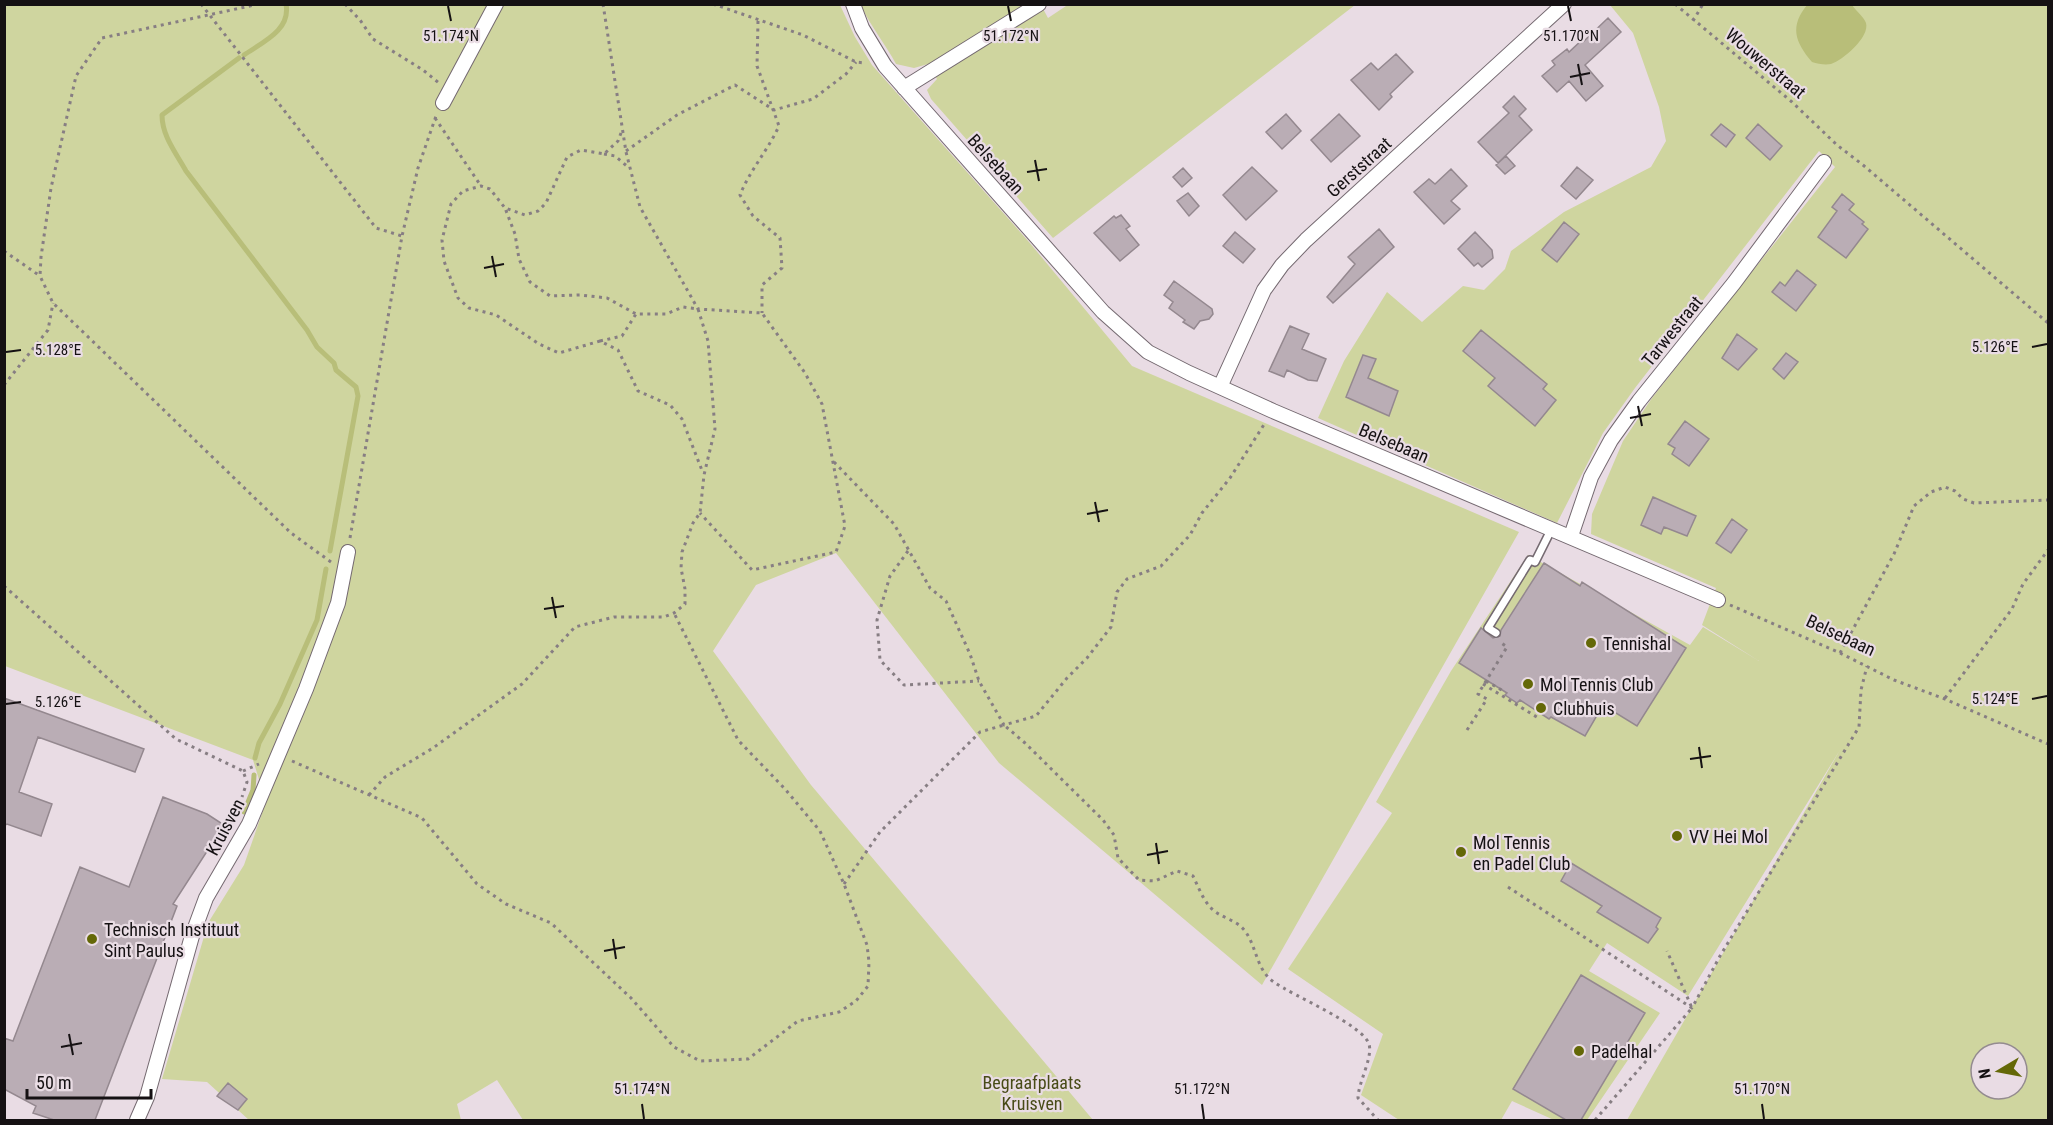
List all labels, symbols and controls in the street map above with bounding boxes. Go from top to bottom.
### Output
street label: Wouwerstraat [1722,23,1810,103]
text: 51.174°N [423,27,479,45]
text: 51.172°N [983,27,1039,45]
text: 51.170°N [1543,27,1599,45]
street label: Belsebaan [963,130,1029,198]
street label: Gerststraat [1322,133,1396,201]
street label: Tarwestraat [1637,292,1707,370]
text: 5.126°E [1972,338,2018,356]
text: 5.128°E [35,341,81,359]
street label: Belsebaan [1356,419,1432,467]
street label: Belsebaan [1803,610,1879,660]
place label: Tennishal [1603,633,1671,654]
marker: Tennishal [1584,636,1598,650]
place label: Mol Tennis Club [1540,674,1653,695]
marker: Mol Tennis Club [1521,677,1535,691]
text: 5.124°E [1972,690,2018,708]
text: 5.126°E [35,693,81,711]
place label: Clubhuis [1553,698,1615,719]
marker: Clubhuis [1534,701,1548,715]
street label: Kruisven [201,795,249,859]
place label: VV Hei Mol [1689,826,1768,847]
marker: VV Hei Mol [1670,829,1684,843]
place label: Mol Tennis en Padel Club [1473,832,1570,874]
marker: Mol Tennis en Padel Club [1454,845,1468,859]
place label: Technisch Instituut Sint Paulus [104,919,239,961]
marker: Technisch Instituut Sint Paulus [85,932,99,946]
place label: Padelhal [1591,1041,1652,1062]
north arrow [1969,1041,2029,1101]
marker: Padelhal [1572,1044,1586,1058]
scale bar [27,1062,152,1100]
text: N [1975,1067,1995,1080]
text: 50 m [36,1072,71,1093]
park label: Begraafplaats Kruisven [983,1072,1082,1114]
text: 51.174°N [614,1080,670,1098]
text: 51.172°N [1174,1080,1230,1098]
text: 51.170°N [1734,1080,1790,1098]

